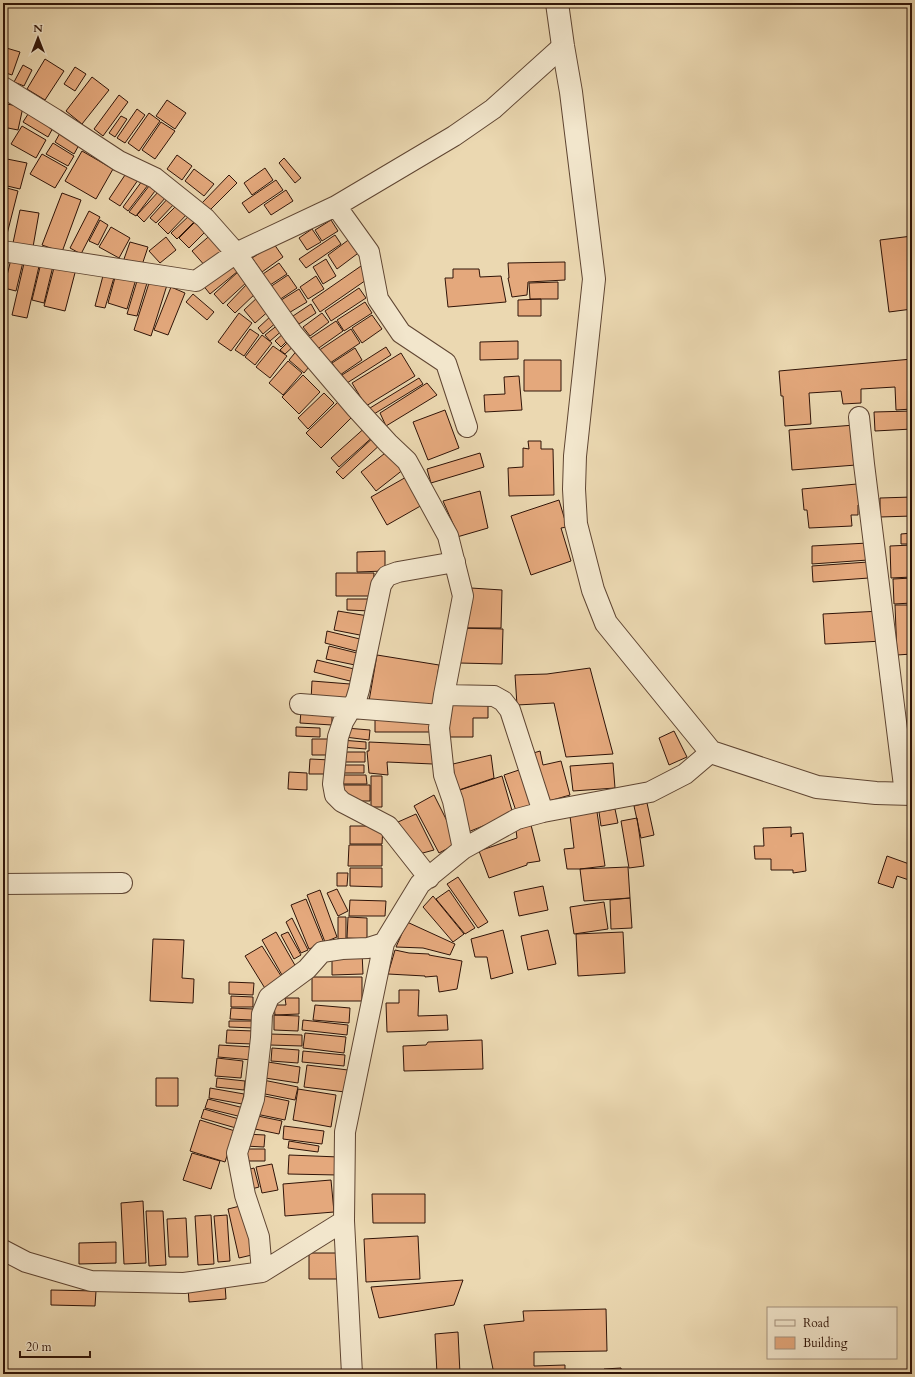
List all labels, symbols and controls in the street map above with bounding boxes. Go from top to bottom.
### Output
north arrow [18,18,58,58]
text: N [33,21,43,36]
legend [767,1307,897,1359]
text: Road [803,1315,830,1331]
scale bar [20,1333,90,1359]
text: Building [803,1335,848,1351]
text: 20 m [26,1339,53,1355]

